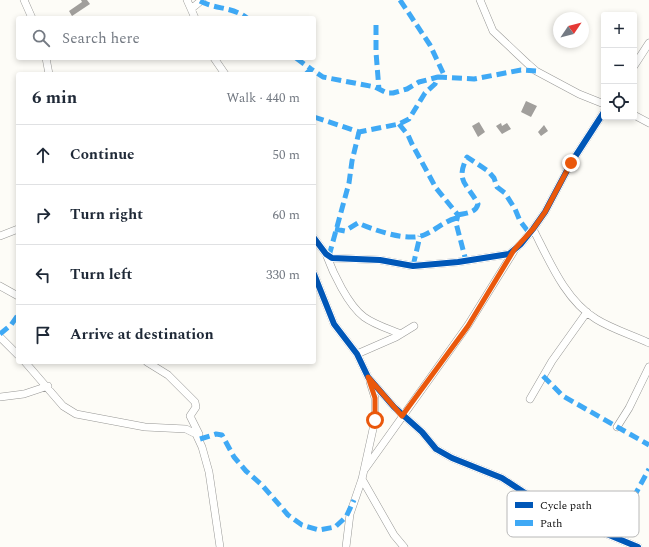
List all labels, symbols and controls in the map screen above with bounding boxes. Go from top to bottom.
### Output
north arrow [553,12,589,48]
map controls [601,12,637,120]
button: + [601,12,637,48]
search box [16,16,316,60]
icon: search [30,27,52,49]
text: Search here [62,27,140,50]
button: − [601,48,637,84]
button: locate [601,84,637,120]
text: 6 min [32,85,77,111]
text: Walk · 440 m [226,88,300,108]
text: Continue [70,143,135,166]
icon: ahead [32,144,54,166]
text: 50 m [273,145,300,165]
route end [562,154,580,172]
text: Turn right [70,203,143,226]
icon: right [32,204,54,226]
text: 60 m [273,205,300,225]
text: Turn left [70,263,132,286]
icon: left [32,264,54,286]
text: 330 m [266,265,300,285]
text: Arrive at destination [70,323,214,346]
icon: arrive [32,324,54,346]
route start [366,411,384,429]
legend [507,491,639,537]
text: Cycle path [540,497,592,514]
text: Path [540,515,562,532]

